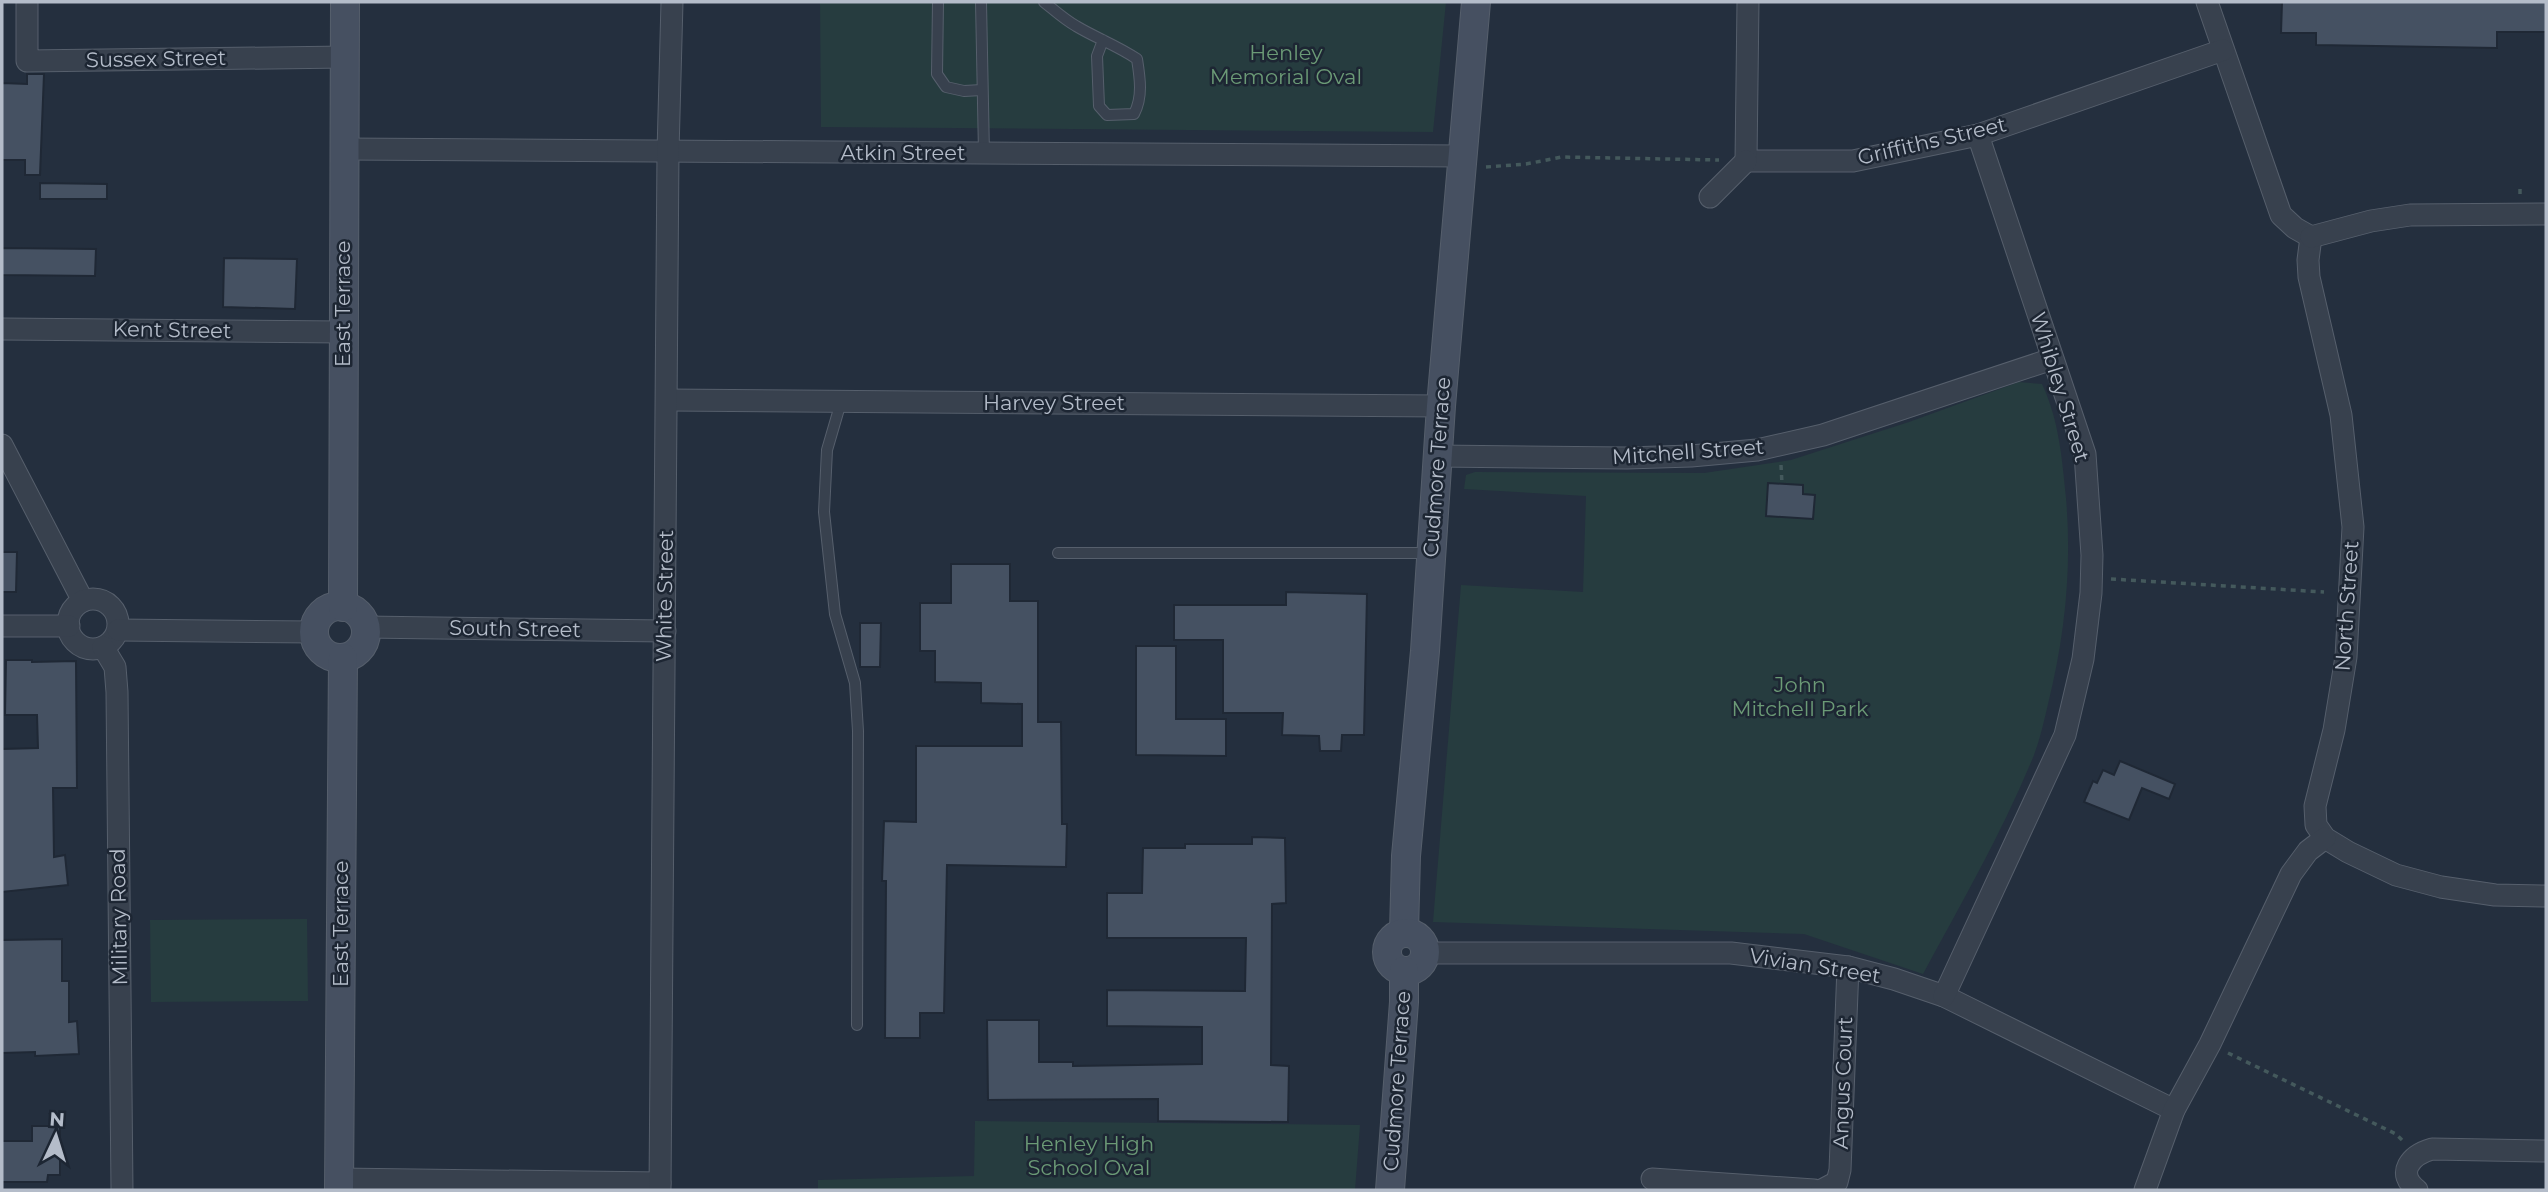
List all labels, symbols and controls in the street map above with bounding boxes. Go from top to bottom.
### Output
park label: Henley Memorial Oval [1210,40,1362,89]
street label: Sussex Street [86,45,226,72]
street label: Griffiths Street [1855,111,2009,170]
street label: Atkin Street [841,140,965,165]
street label: East Terrace [330,241,355,367]
street label: Whibley Street [2026,309,2095,465]
street label: Kent Street [112,316,232,343]
street label: Cudmore Terrace [1418,376,1455,558]
street label: Harvey Street [983,390,1125,415]
street label: Mitchell Street [1611,434,1765,469]
street label: White Street [651,530,678,662]
street label: North Street [2329,540,2364,672]
street label: South Street [449,615,581,642]
park label: John Mitchell Park [1732,672,1869,721]
street label: Military Road [105,848,132,986]
street label: East Terrace [328,861,353,987]
street label: Vivian Street [1748,943,1882,988]
street label: Cudmore Terrace [1378,990,1415,1172]
street label: Angus Court [1828,1016,1857,1150]
north arrow [21,1101,91,1171]
text: N [49,1108,66,1132]
park label: Henley High School Oval [1024,1131,1154,1180]

